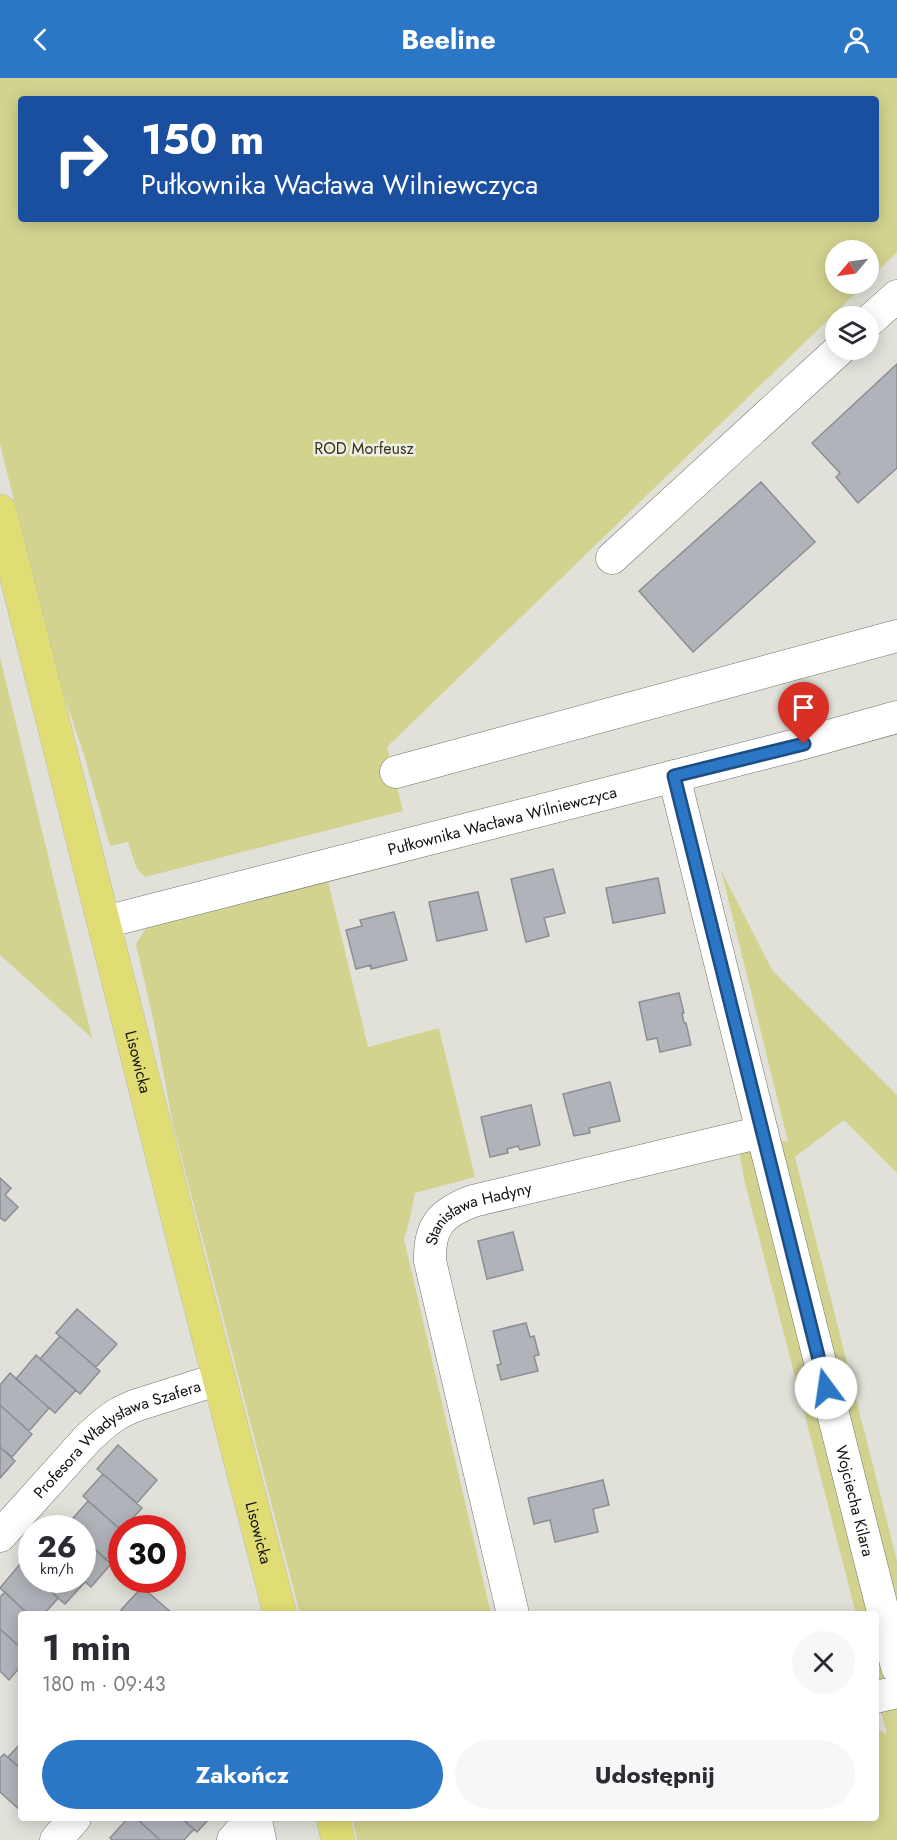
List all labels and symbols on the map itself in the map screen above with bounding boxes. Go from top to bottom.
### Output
north arrow [825,240,879,294]
park label: ROD Morfeusz [314,437,414,460]
pin [778,682,829,744]
street label: Pułkownika Wacława Wilniewczyca [385,780,619,861]
street label: Lisowicka [119,1028,157,1096]
street label: Stanisława Hadyny [420,1176,535,1247]
position arrow [794,1356,858,1420]
street label: Profesora Władysława Szafera [28,1375,204,1503]
street label: Wojciecha Kilara [829,1443,880,1559]
street label: Lisowicka [239,1499,278,1567]
speed limit sign: 30 [108,1515,186,1593]

